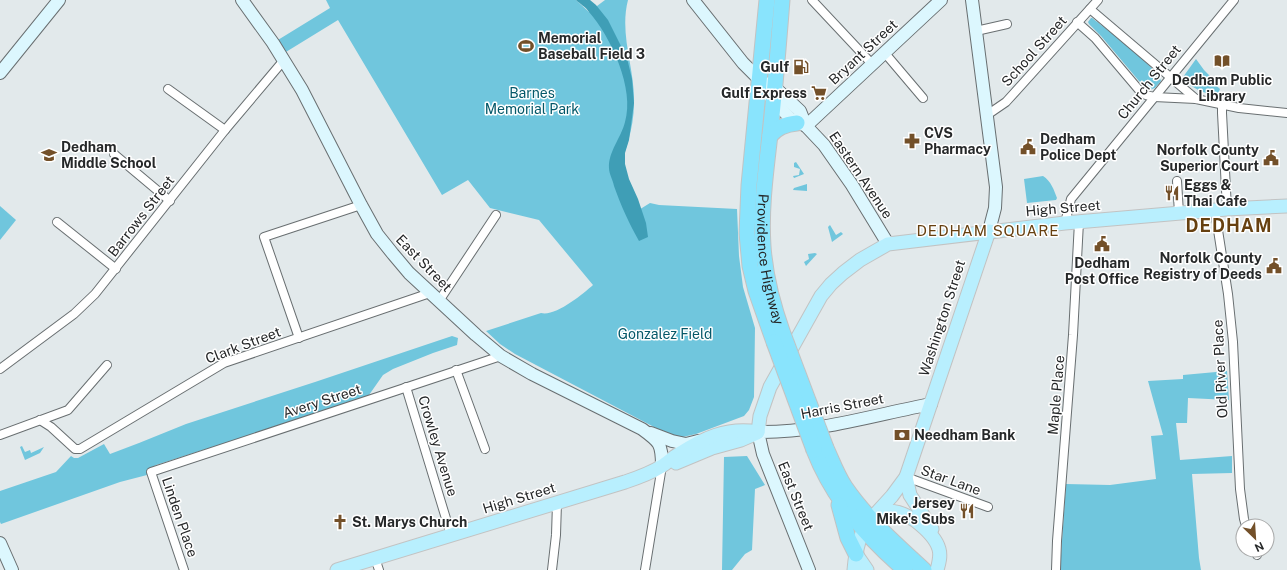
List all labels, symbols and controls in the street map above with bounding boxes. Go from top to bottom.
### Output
street label: School Street [998,12,1070,90]
street label: Bryant Street [825,16,901,88]
place label: Memorial Baseball Field 3 [538,30,645,62]
sports icon: Memorial Baseball Field 3 [517,37,535,55]
street label: Church Street [1114,42,1184,122]
library icon: Dedham Public Library [1213,52,1231,70]
fuel station icon: Gulf [792,58,810,76]
place label: Gulf [760,59,789,75]
place label: Dedham Public Library [1172,72,1273,104]
supermarket icon: Gulf Express [810,84,828,102]
park label: Barnes Memorial Park [485,85,579,117]
place label: Gulf Express [721,85,807,101]
place label: CVS Pharmacy [924,125,991,157]
street label: Eastern Avenue [826,128,896,222]
place label: Dedham Police Dept [1040,131,1116,163]
pharmacy icon: CVS Pharmacy [903,132,921,150]
public building icon: Dedham Police Dept [1019,138,1037,156]
place label: Dedham Middle School [61,139,157,171]
place label: Norfolk County Superior Court [1157,142,1259,174]
school or university icon: Dedham Middle School [40,146,58,164]
public building icon: Norfolk County Superior Court [1262,149,1280,167]
street label: Barrows Street [105,172,177,260]
place label: Eggs & Thai Cafe [1184,177,1247,209]
restaurant icon: Eggs & Thai Cafe [1163,184,1181,202]
street label: Providence Highway [754,193,787,327]
street label: High Street [1025,197,1101,219]
district label: DEDHAM [1186,215,1272,236]
district label: DEDHAM SQUARE [916,222,1060,239]
street label: East Street [393,231,455,295]
public building icon: Dedham Post Office [1093,235,1111,253]
place label: Norfolk County Registry of Deeds [1143,250,1262,282]
place label: Dedham Post Office [1065,255,1139,287]
public building icon: Norfolk County Registry of Deeds [1265,257,1283,275]
street label: Washington Street [916,258,968,378]
street label: Old River Place [1209,319,1231,419]
street label: Clark Street [203,323,283,367]
park label: Gonzalez Field [618,326,712,342]
street label: Maple Place [1045,354,1067,435]
street label: Avery Street [281,381,363,421]
street label: Harris Street [799,390,885,422]
street label: Crowley Avenue [415,394,461,498]
bank icon: Needham Bank [893,426,911,444]
place label: Needham Bank [914,427,1015,443]
street label: East Street [775,459,817,533]
street label: Star Lane [919,462,983,498]
street label: Linden Place [159,475,201,559]
street label: High Street [481,479,557,517]
place label: Jersey Mike's Subs [876,495,955,527]
restaurant icon: Jersey Mike's Subs [958,502,976,520]
church icon: St. Marys Church [331,513,349,531]
place label: St. Marys Church [352,514,467,530]
north arrow [1235,518,1275,558]
text: N [1253,540,1266,554]

